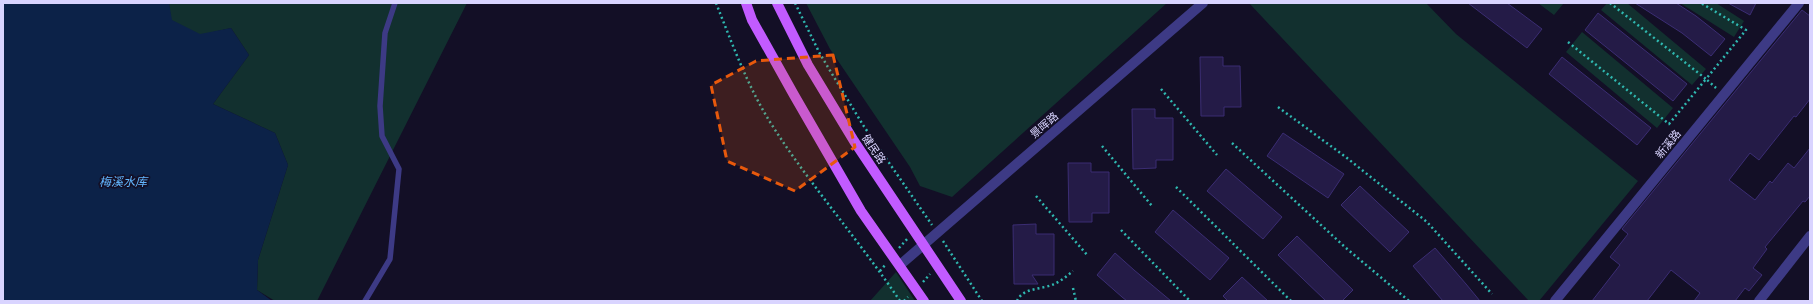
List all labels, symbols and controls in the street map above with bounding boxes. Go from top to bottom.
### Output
street label: 景晖路 [1027,109,1061,141]
street label: 新溪路 [1652,127,1684,161]
street label: 健民路 [859,131,889,167]
water label: 梅溪水库 [99,174,149,189]

